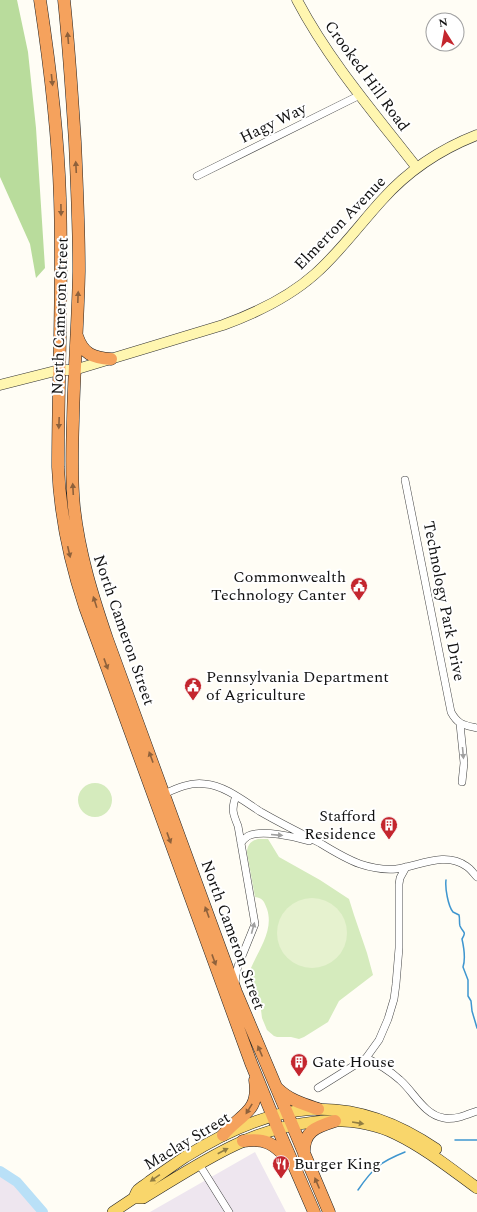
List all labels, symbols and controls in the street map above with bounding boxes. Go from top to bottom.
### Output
north arrow [425,12,465,52]
text: N [437,13,449,32]
street label: Crooked Hill Road [318,16,416,137]
one-way arrow [64,32,71,44]
one-way arrow [48,74,55,86]
street label: Hagy Way [235,96,312,150]
one-way arrow [73,161,80,173]
street label: Elmerton Avenue [288,170,392,276]
one-way arrow [57,204,64,216]
street label: North Cameron Street [45,236,75,395]
one-way arrow [75,290,81,303]
one-way arrow [56,417,62,430]
one-way arrow [69,483,76,495]
street label: Technology Park Drive [417,519,471,683]
one-way arrow [66,546,72,558]
street label: North Cameron Street [87,551,161,709]
place label: Commonwealth Technology Canter [211,565,346,607]
public building icon: Commonwealth Technology Canter [349,576,369,601]
one-way arrow [91,595,97,607]
one-way arrow [103,659,109,671]
place label: Pennsylvania Department of Agriculture [206,665,389,707]
public building icon: Pennsylvania Department of Agriculture [183,676,203,701]
one-way arrow [460,747,467,759]
one-way arrow [147,751,153,763]
place label: Stafford Residence [304,804,376,846]
building icon: Stafford Residence [379,815,399,840]
one-way arrow [271,831,283,838]
one-way arrow [167,833,173,845]
street label: North Cameron Street [195,857,271,1014]
one-way arrow [203,905,209,917]
one-way arrow [250,922,256,934]
one-way arrow [211,955,217,967]
one-way arrow [257,1045,263,1056]
place label: Gate House [312,1050,395,1074]
building icon: Gate House [289,1052,309,1077]
one-way arrow [245,1104,253,1115]
street label: Maclay Street [139,1106,235,1176]
one-way arrow [352,1120,364,1126]
one-way arrow [217,1148,229,1154]
place label: Burger King [294,1152,381,1176]
restaurant icon: Burger King [271,1154,291,1179]
one-way arrow [150,1174,160,1182]
one-way arrow [313,1177,319,1189]

